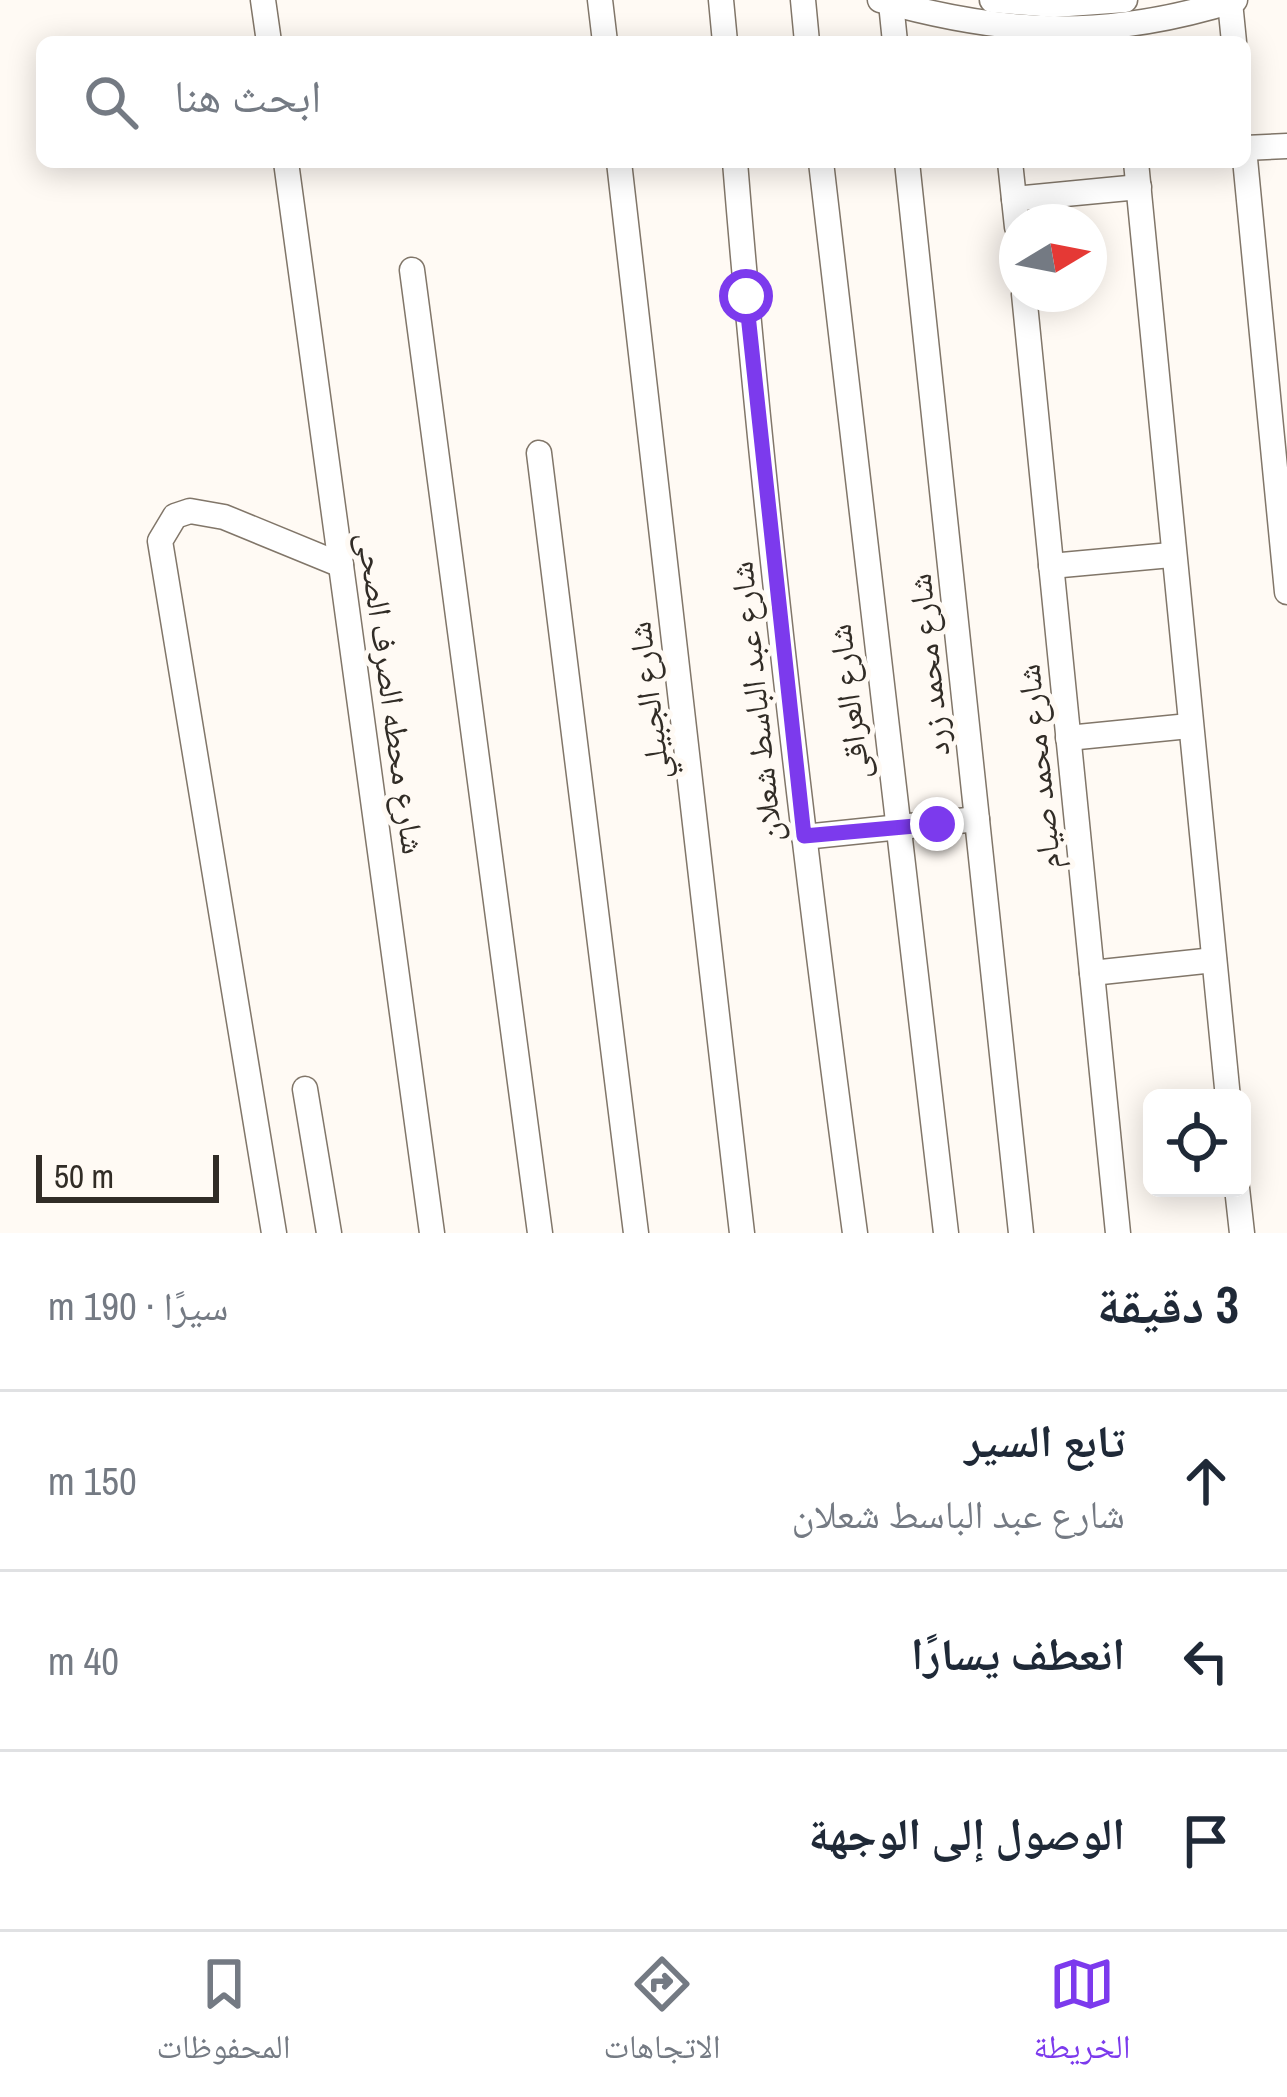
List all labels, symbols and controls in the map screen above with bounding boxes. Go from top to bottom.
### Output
search box [36,36,1251,168]
text: ابحث هنا [174,65,321,126]
icon: search [78,69,144,135]
north arrow [999,204,1107,312]
route start [719,269,773,323]
street label: شارع محطه الصرف الصحى [348,529,436,857]
street label: شارع عبد الباسط شعلان [718,559,792,845]
street label: شارع محمد زرد [897,572,959,758]
street label: شارع الجبيلي [616,619,684,783]
street label: شارع العراقى [817,622,879,782]
street label: شارع محمد صيام [1005,662,1071,872]
route end [910,797,964,851]
map controls [1143,1089,1251,1197]
button: locate [1143,1089,1251,1197]
scale bar [36,1149,219,1202]
text: 50 m [54,1154,114,1198]
text: 3 دقيقة [1097,1270,1239,1339]
text: سيرًا · 190 m [48,1280,228,1332]
text: تابع السير [965,1410,1125,1471]
icon: ahead [1173,1448,1239,1514]
text: 150 m [48,1455,137,1507]
text: شارع عبد الباسط شعلان [791,1488,1125,1540]
text: انعطف يسارًا [911,1623,1125,1684]
icon: left [1173,1628,1239,1694]
text: 40 m [48,1635,119,1687]
text: الوصول إلى الوجهة [809,1803,1125,1864]
icon: arrive [1173,1808,1239,1874]
tab: المحفوظات [156,1951,291,2079]
tab: الاتجاهات [603,1951,721,2079]
tab: الخريطة [1033,1951,1131,2079]

